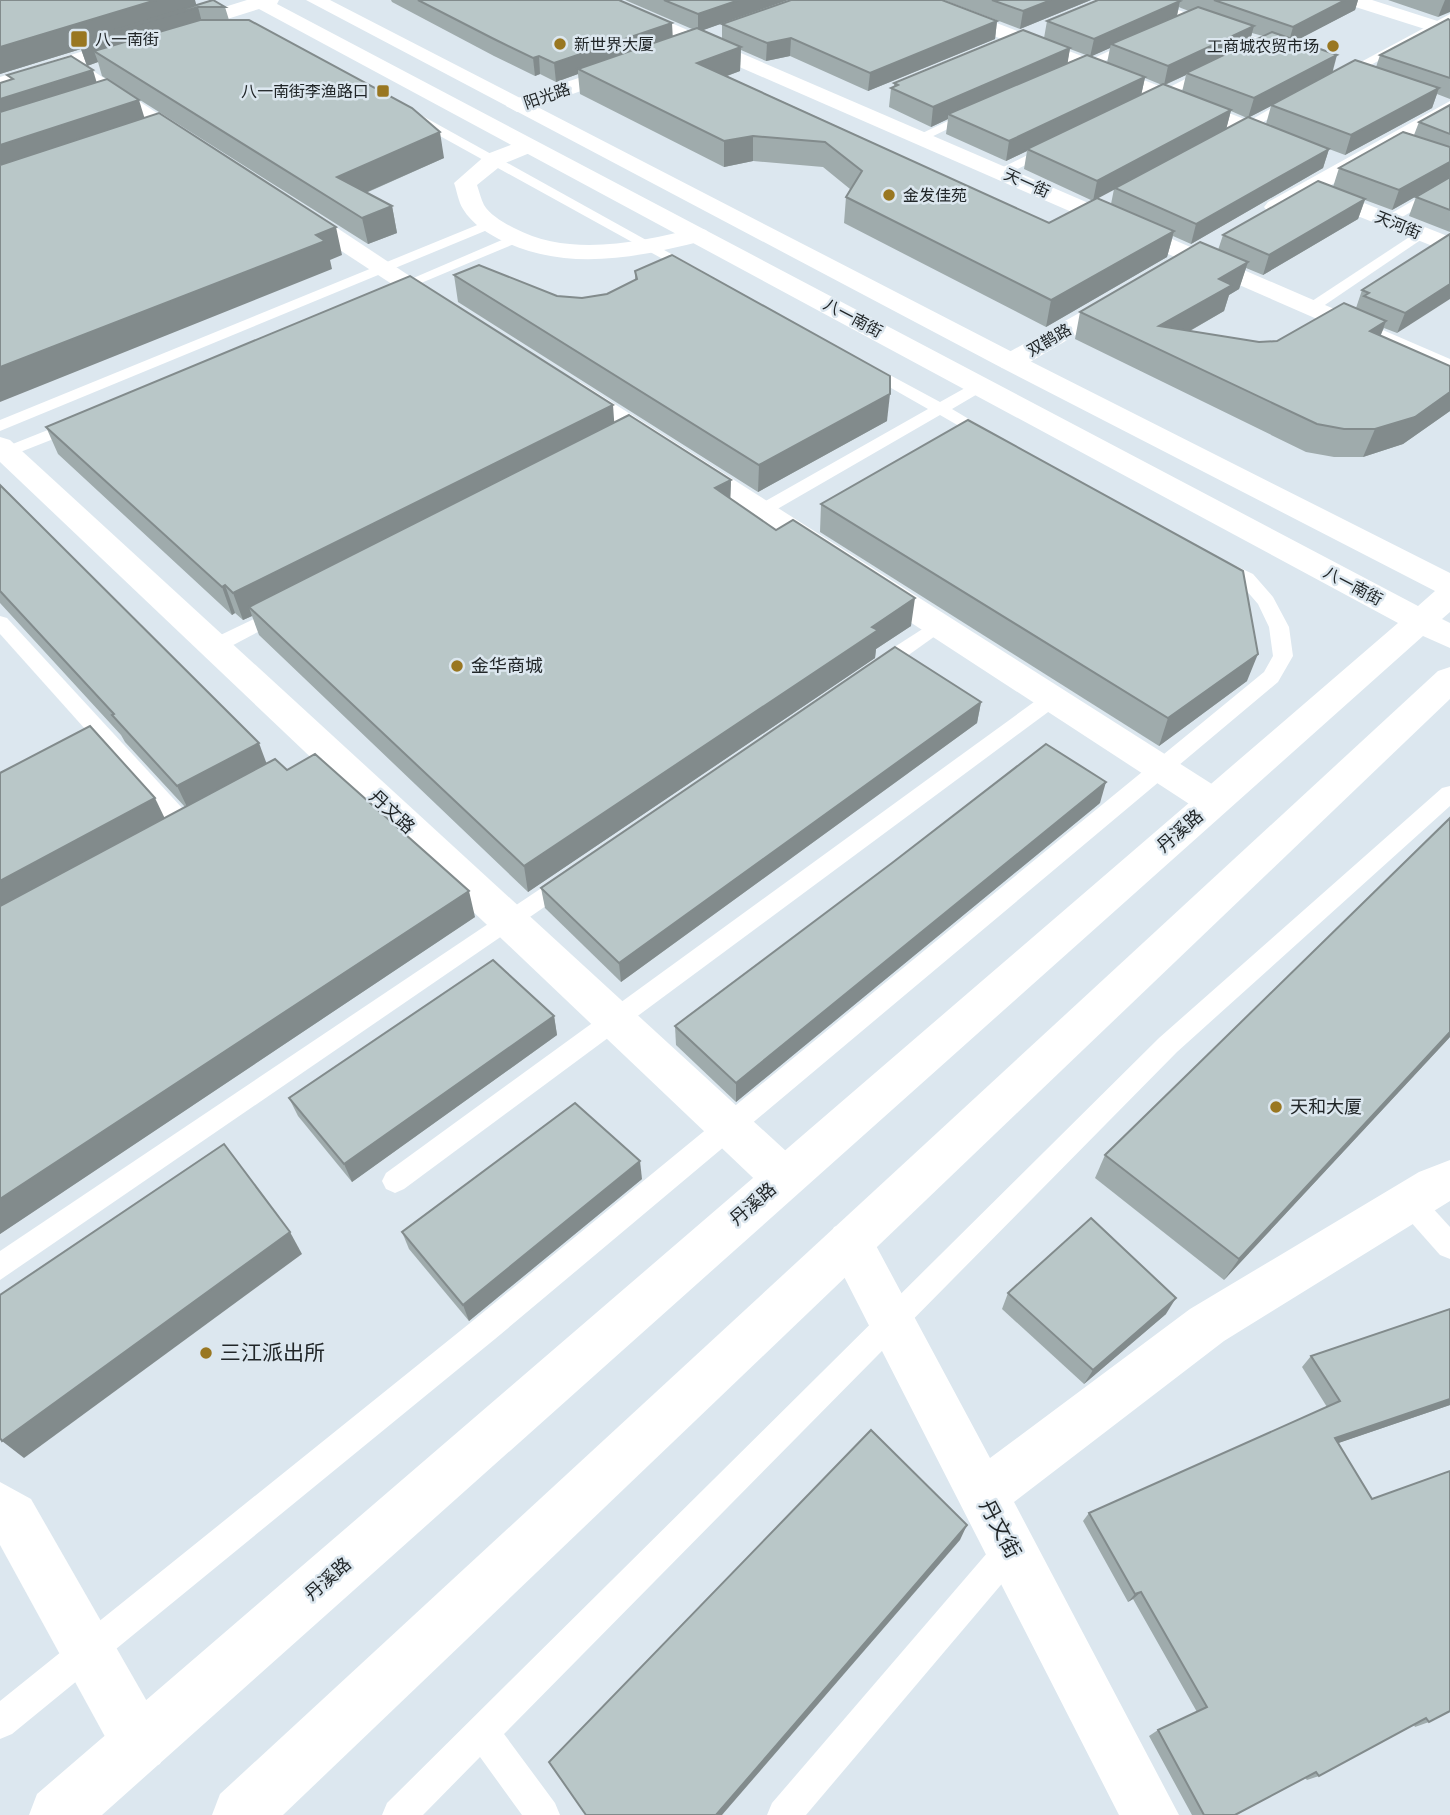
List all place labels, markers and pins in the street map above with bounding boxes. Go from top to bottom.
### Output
marker: 八一南街 [69,29,89,49]
place label: 八一南街 [95,29,159,50]
place label: 新世界大厦 [574,34,654,55]
marker: 新世界大厦 [552,36,568,52]
place label: 工商城农贸市场 [1207,36,1319,57]
marker: 工商城农贸市场 [1325,38,1341,54]
place label: 八一南街李渔路口 [241,81,369,102]
marker: 八一南街李渔路口 [375,83,391,99]
place label: 金发佳苑 [903,185,967,206]
marker: 金发佳苑 [881,187,897,203]
place label: 金华商城 [471,654,543,678]
marker: 金华商城 [449,658,465,674]
place label: 天和大厦 [1290,1095,1362,1119]
marker: 天和大厦 [1268,1099,1284,1115]
place label: 三江派出所 [220,1339,325,1367]
marker: 三江派出所 [198,1345,214,1361]

